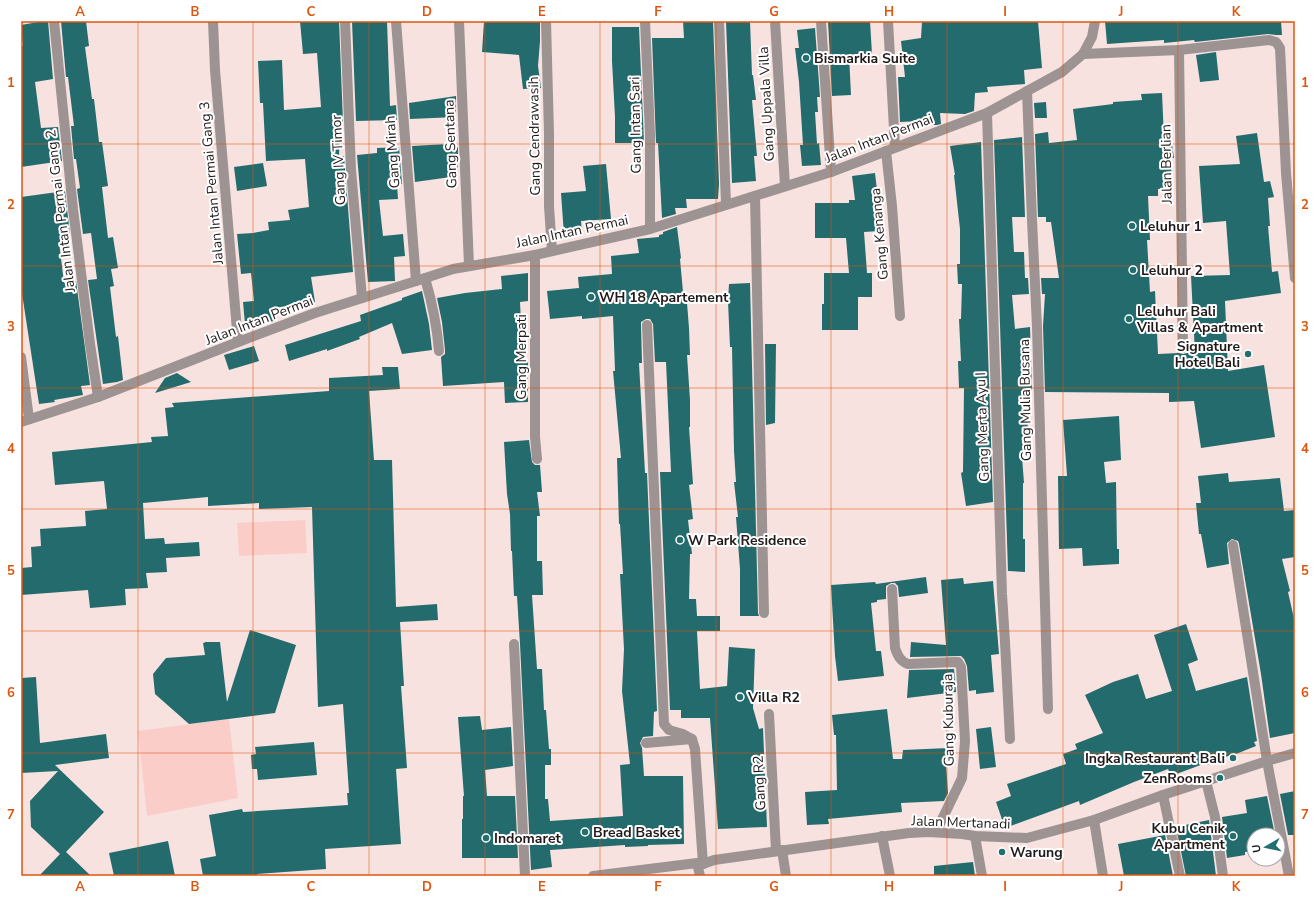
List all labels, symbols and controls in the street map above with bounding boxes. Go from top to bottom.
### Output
text: A [75,3,85,21]
text: B [191,3,200,21]
text: C [307,3,316,21]
text: D [422,3,432,21]
text: E [538,3,546,21]
text: F [654,3,662,21]
text: G [769,3,779,21]
text: H [884,3,894,21]
text: I [1003,3,1007,21]
text: J [1118,3,1123,21]
text: K [1232,3,1241,21]
street label: Gang Uppala Villa [754,46,779,162]
place label: Bismarkia Suite [814,49,916,68]
marker: Bismarkia Suite [801,53,811,63]
text: 1 [7,74,15,92]
text: 1 [1301,74,1309,92]
street label: Gang Cendrawasih [524,76,545,196]
street label: Gang Intan Sari [625,76,646,174]
street label: Gang Sentana [439,99,462,189]
street label: Jalan Intan Permai Gang 3 [195,101,228,266]
street label: Jalan Intan Permai [822,109,936,168]
street label: Gang IV Timor [327,114,350,206]
street label: Gang Mirah [380,115,405,189]
street label: Jalan Berlian [1156,124,1177,205]
street label: Jalan Intan Permai Gang 2 [41,129,80,294]
street label: Gang Kenanga [866,187,893,281]
text: 2 [7,196,15,214]
text: 2 [1301,196,1309,214]
street label: Jalan Intan Permai [513,210,630,253]
place label: Leluhur 1 [1140,217,1202,236]
marker: Leluhur 1 [1127,221,1137,231]
place label: Leluhur 2 [1141,261,1203,280]
marker: Leluhur 2 [1128,265,1138,275]
place label: WH 18 Apartement [599,288,729,307]
street label: Jalan Intan Permai [202,291,316,350]
marker: WH 18 Apartement [586,292,596,302]
place label: Leluhur Bali Villas & Apartment [1136,302,1263,337]
street label: Gang Merpati [512,314,531,400]
marker: Leluhur Bali Villas & Apartment [1124,314,1134,324]
text: 3 [7,318,15,336]
text: 3 [1301,318,1309,336]
place label: Signature Hotel Bali [1175,337,1240,372]
street label: Gang Mulia Busana [1015,339,1036,461]
marker: Signature Hotel Bali [1243,349,1253,359]
street label: Gang Merta Ayu I [971,372,994,482]
text: 4 [7,440,15,458]
text: 4 [1301,440,1309,458]
place label: W Park Residence [688,531,807,550]
marker: W Park Residence [675,535,685,545]
text: 5 [7,562,15,580]
text: 5 [1301,562,1309,580]
street label: Gang Kuburaja [938,673,959,767]
text: 6 [7,684,15,702]
text: 6 [1301,684,1309,702]
place label: Villa R2 [747,688,800,707]
marker: Villa R2 [735,692,745,702]
place label: Ingka Restaurant Bali [1085,749,1225,768]
marker: Ingka Restaurant Bali [1228,753,1238,763]
street label: Gang R2 [749,755,770,811]
place label: ZenRooms [1143,769,1212,788]
marker: ZenRooms [1215,773,1225,783]
text: 7 [7,806,15,824]
text: 7 [1301,806,1309,824]
street label: Jalan Mertanadi [910,811,1011,834]
place label: Kubu Cenik Apartment [1152,819,1226,854]
place label: Bread Basket [593,823,680,842]
marker: Bread Basket [580,827,590,837]
north arrow [1246,827,1286,867]
place label: Indomaret [494,829,561,848]
marker: Kubu Cenik Apartment [1228,831,1238,841]
marker: Indomaret [481,833,491,843]
place label: Warung [1010,843,1063,862]
text: U [1249,843,1265,854]
marker: Warung [997,847,1007,857]
text: A [75,878,85,896]
text: B [191,878,200,896]
text: C [307,878,316,896]
text: D [422,878,432,896]
text: E [538,878,546,896]
text: F [654,878,662,896]
text: G [769,878,779,896]
text: H [884,878,894,896]
text: I [1003,878,1007,896]
text: J [1118,878,1123,896]
text: K [1232,878,1241,896]

